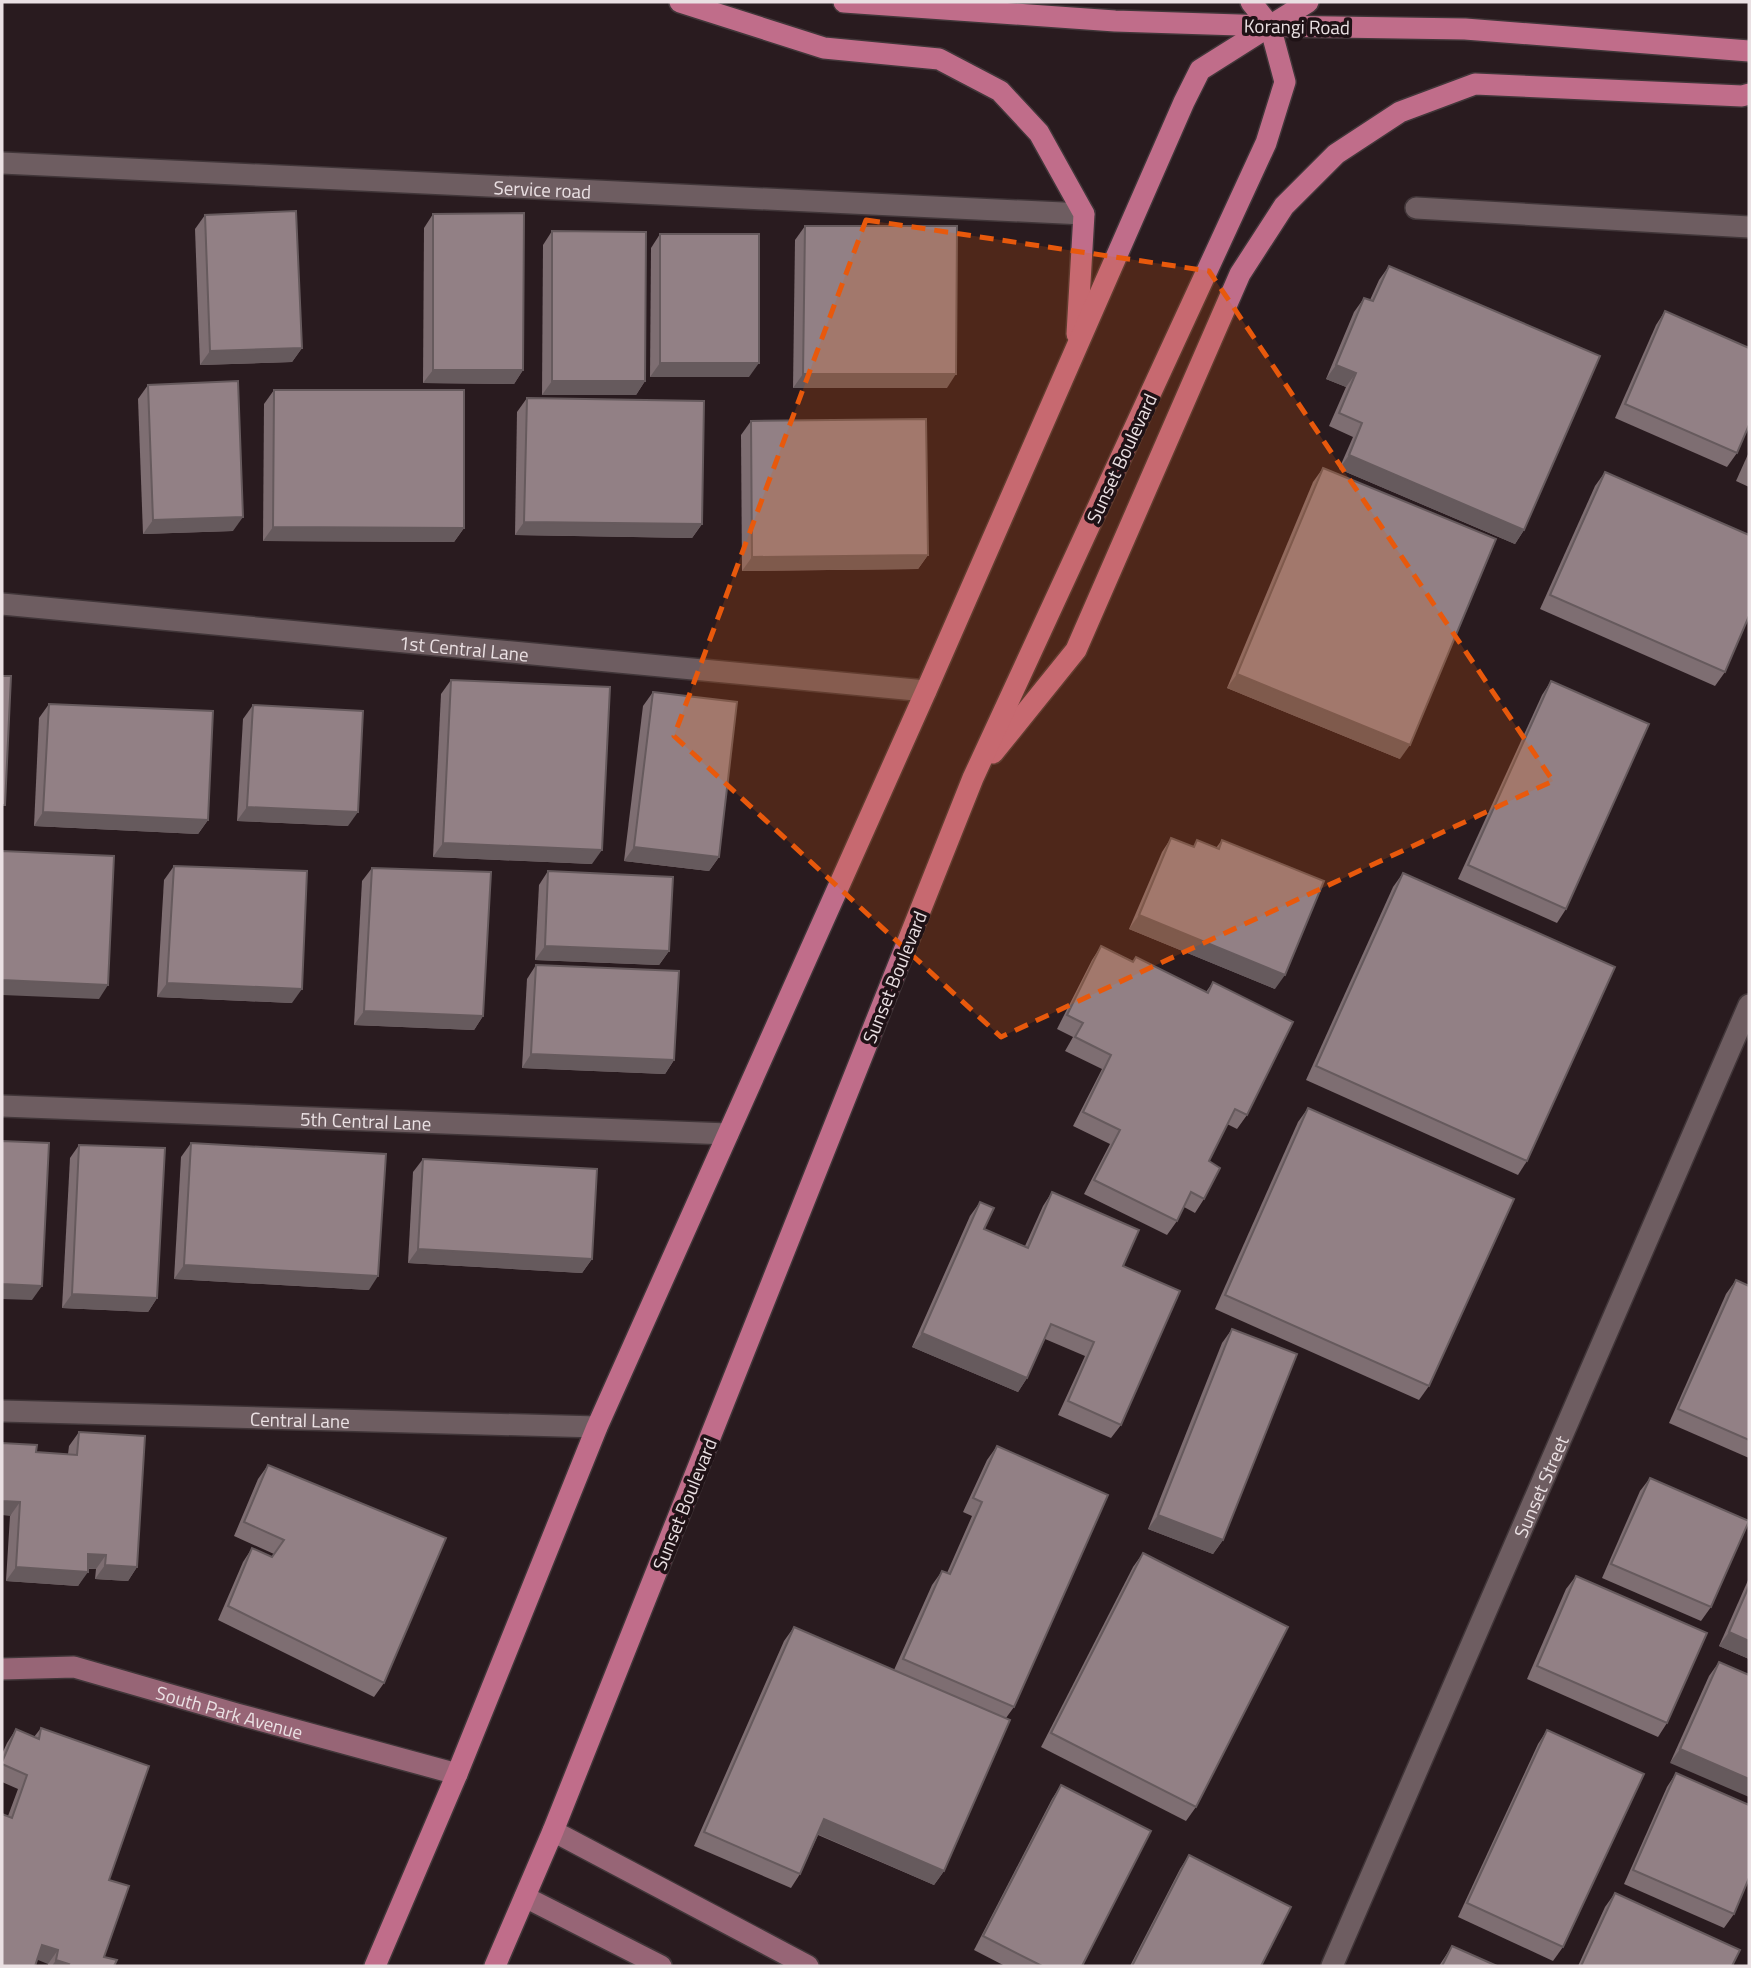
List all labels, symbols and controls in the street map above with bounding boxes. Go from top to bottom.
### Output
street label: Korangi Road [1244,11,1350,41]
street label: Service road [493,172,592,205]
street label: Sunset Boulevard [1078,388,1164,528]
street label: 1st Central Lane [398,627,530,668]
street label: Sunset Boulevard [854,906,934,1048]
street label: 5th Central Lane [300,1103,432,1137]
street label: Central Lane [250,1403,350,1435]
street label: Sunset Street [1505,1430,1575,1542]
street label: Sunset Boulevard [644,1433,724,1575]
street label: South Park Avenue [153,1677,307,1746]

